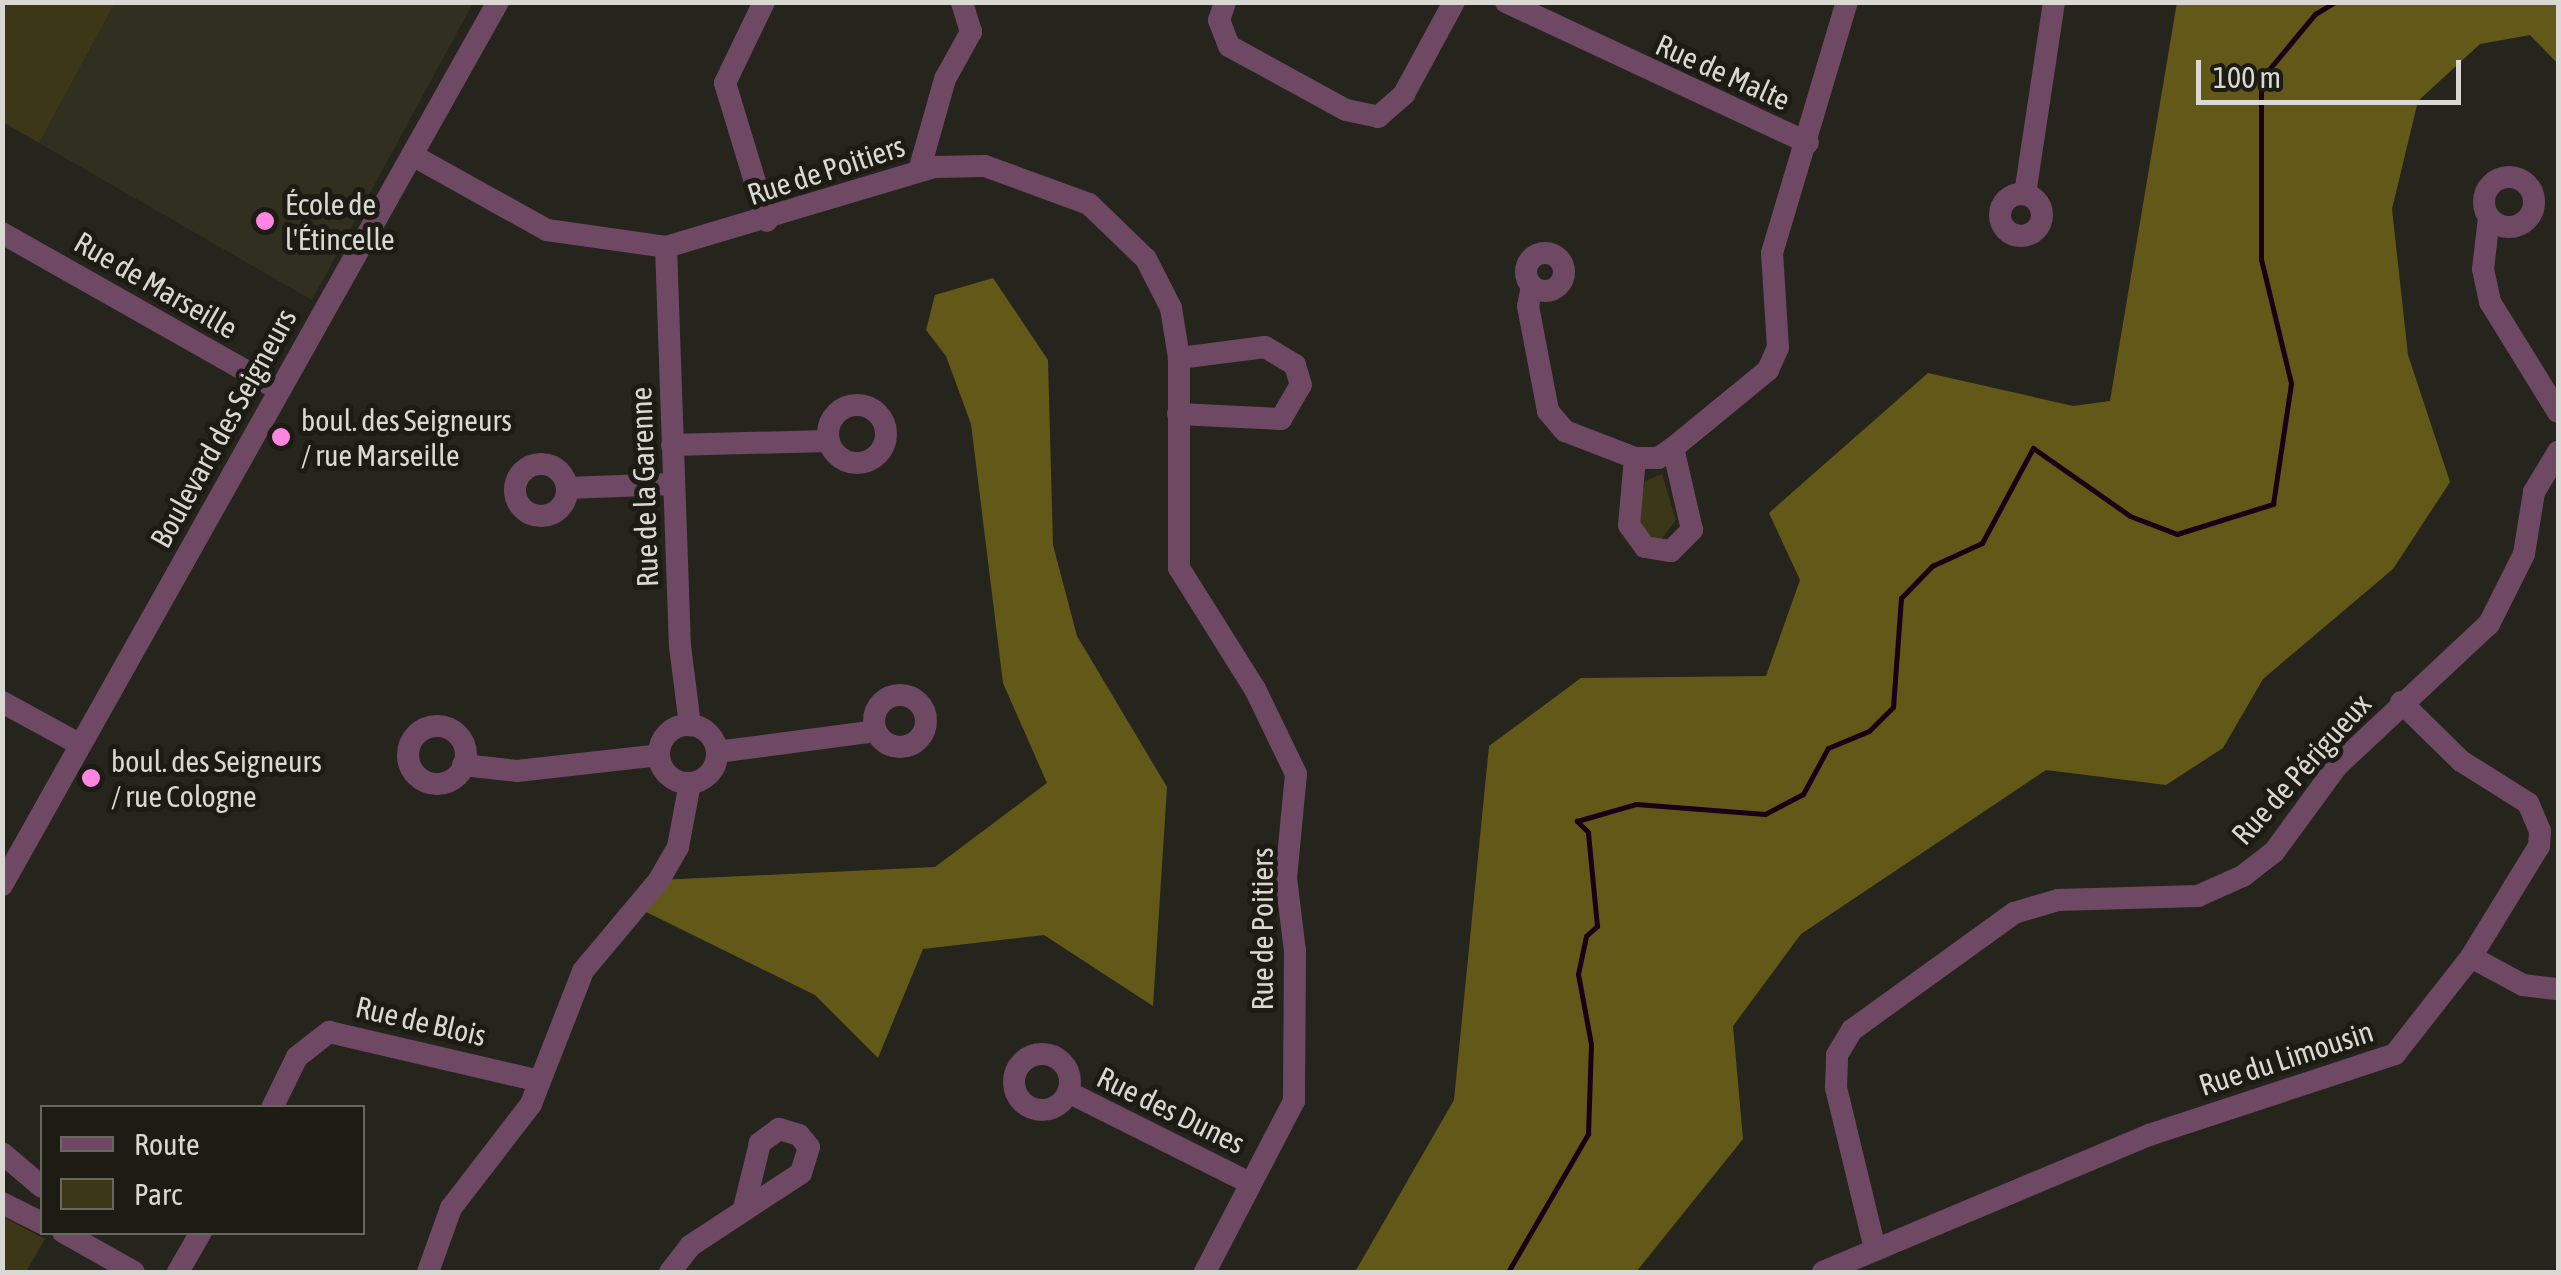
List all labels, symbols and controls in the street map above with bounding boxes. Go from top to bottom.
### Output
street label: Rue de Malte [1650,26,1796,118]
scale bar [2201,40,2466,102]
text: 100 m [2213,60,2281,94]
street label: Rue de Poitiers [743,128,909,212]
place label: École de l'Étincelle [285,186,395,256]
marker: École de l'Étincelle [254,210,276,232]
street label: Rue de Marseille [68,224,244,346]
street label: Boulevard des Seigneurs [142,302,304,554]
street label: Rue de la Garenne [623,386,665,588]
place label: boul. des Seigneurs / rue Marseille [301,402,512,472]
marker: boul. des Seigneurs / rue Marseille [270,426,292,448]
street label: Rue de Périgueux [2224,686,2378,852]
place label: boul. des Seigneurs / rue Cologne [111,743,322,814]
marker: boul. des Seigneurs / rue Cologne [80,767,102,789]
street label: Rue de Poitiers [1244,847,1280,1011]
street label: Rue de Blois [352,989,490,1053]
street label: Rue du Limousin [2194,1013,2378,1103]
street label: Rue des Dunes [1091,1059,1251,1161]
legend [40,1105,365,1235]
text: Route [134,1127,200,1161]
text: Parc [134,1177,182,1211]

